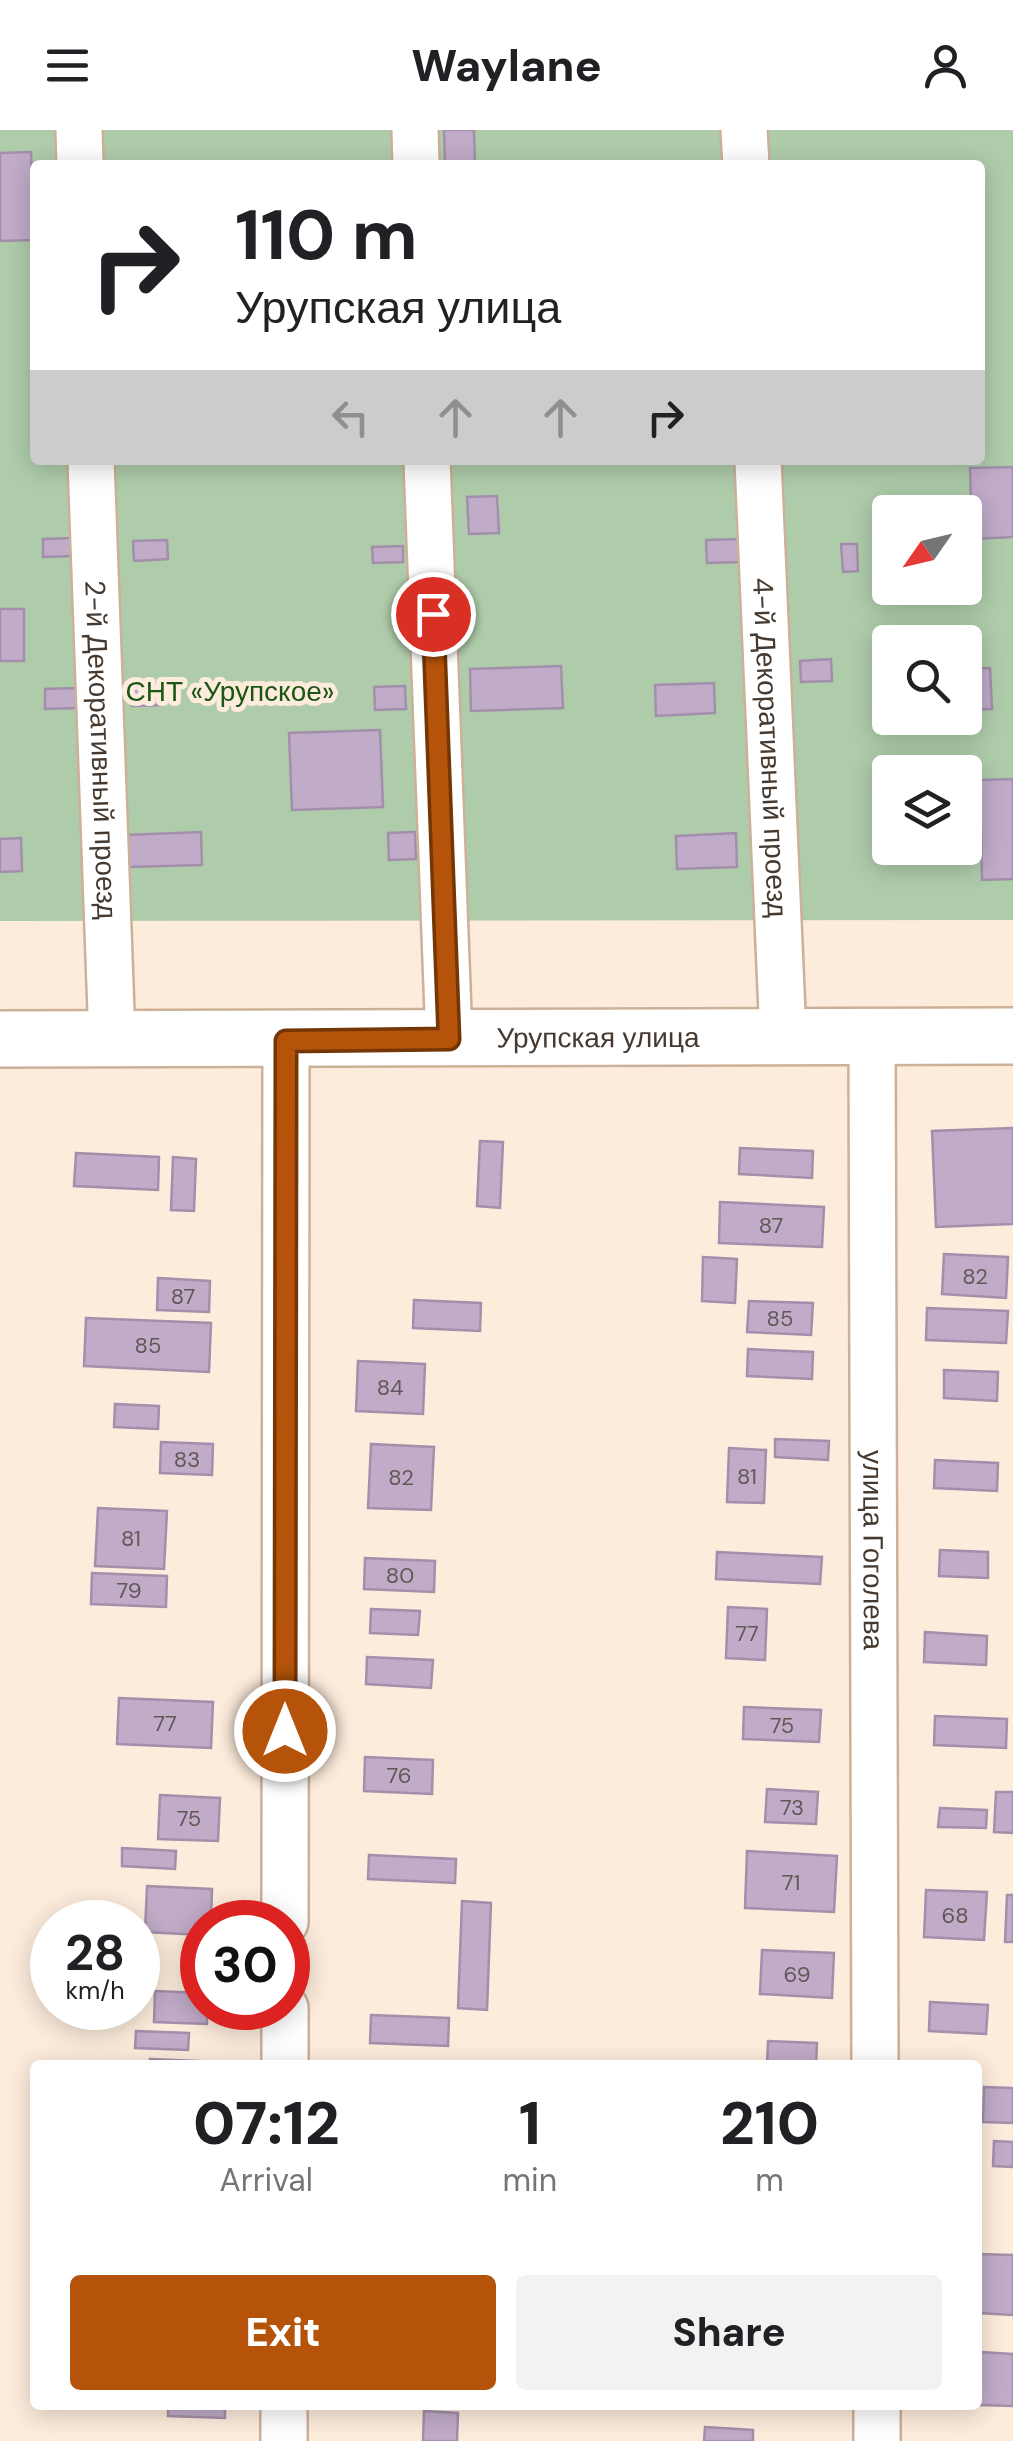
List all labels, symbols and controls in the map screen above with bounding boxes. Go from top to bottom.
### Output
text: Waylane [411,36,602,95]
icon: menu [40,38,95,93]
icon: person [918,38,973,93]
text: 110 m [235,190,418,281]
icon: right [70,200,200,330]
text: Урупская улица [235,278,561,337]
icon: left [323,390,378,445]
icon: ahead [428,390,483,445]
icon: ahead [533,390,588,445]
icon: right [638,390,693,445]
north arrow [872,495,982,605]
map controls [872,495,982,865]
pin [391,572,476,657]
street label: 4-й Декоративный проезд [744,577,796,919]
street label: 2-й Декоративный проезд [76,579,126,920]
icon: arrive [406,587,461,642]
button: search [872,625,982,735]
park label: СНТ «Урупское» [126,673,334,710]
button: layers [872,755,982,865]
street label: Урупская улица [496,1019,700,1057]
house number: 87 [759,1211,783,1240]
house number: 82 [962,1262,988,1291]
house number: 87 [171,1282,195,1311]
house number: 85 [767,1304,793,1333]
house number: 85 [135,1331,161,1360]
house number: 84 [377,1373,403,1402]
house number: 83 [174,1445,200,1474]
street label: улица Гоголева [854,1450,892,1650]
house number: 81 [737,1462,757,1491]
house number: 82 [388,1463,414,1492]
house number: 81 [121,1524,141,1553]
house number: 80 [386,1561,414,1590]
house number: 79 [117,1576,142,1605]
house number: 77 [735,1619,759,1648]
position arrow [233,1679,337,1783]
house number: 77 [153,1709,177,1738]
house number: 75 [770,1711,794,1740]
house number: 76 [387,1761,412,1790]
house number: 73 [780,1793,804,1822]
house number: 75 [177,1804,201,1833]
house number: 71 [782,1868,800,1897]
speed limit sign: 30 [180,1900,310,2030]
house number: 68 [941,1901,969,1930]
text: 28 [65,1920,125,1986]
house number: 69 [783,1960,811,1989]
text: km/h [65,1974,125,2007]
text: 07:12 [193,2084,340,2163]
text: 1 [519,2084,541,2163]
text: 210 [720,2084,819,2163]
text: Arrival [220,2159,313,2201]
text: min [502,2159,557,2201]
text: m [755,2159,784,2201]
button: Exit [70,2275,496,2390]
button: Share [516,2275,942,2390]

